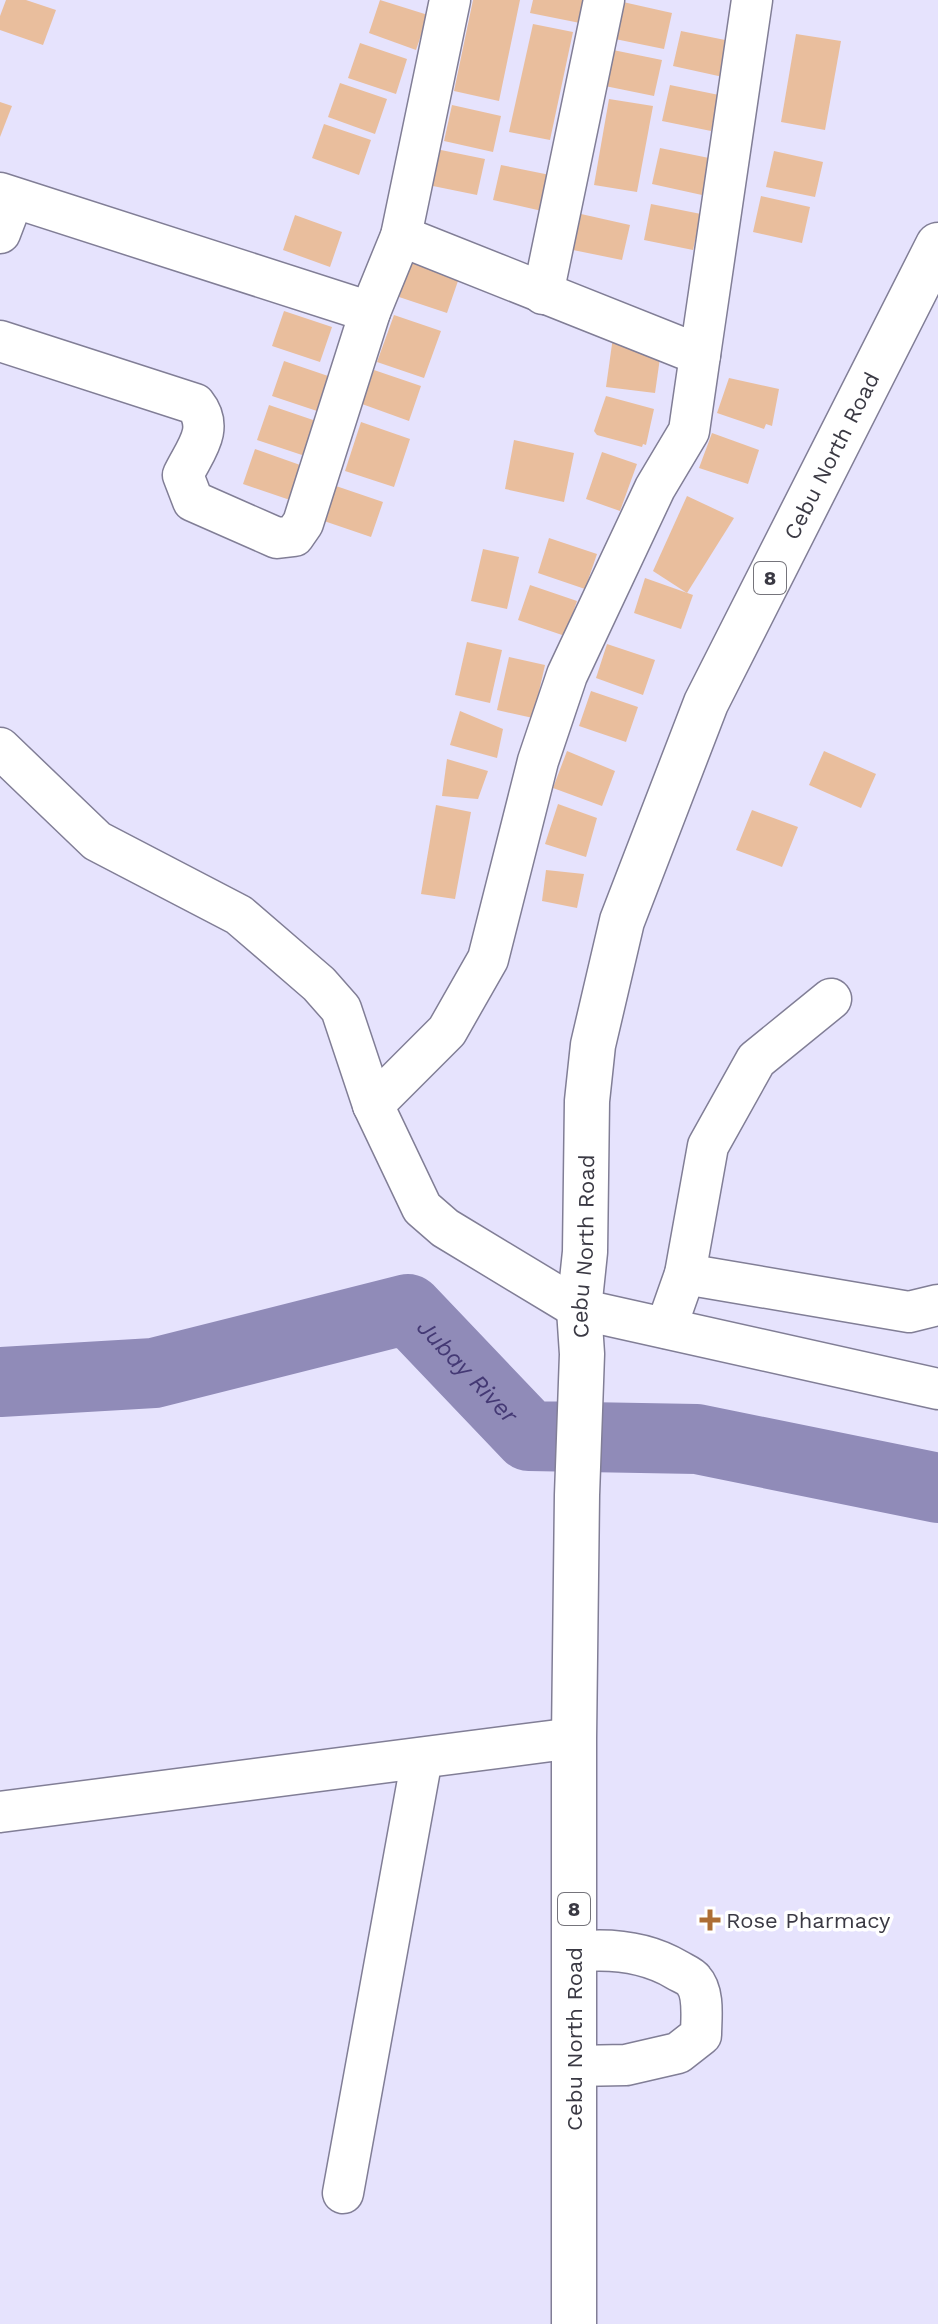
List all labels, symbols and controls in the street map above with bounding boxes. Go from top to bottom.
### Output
street label: Cebu North Road [778,368,884,544]
road number: 8 [754,562,786,594]
street label: Cebu North Road [566,1154,599,1339]
water label: Jubay River [411,1313,524,1430]
road number: 8 [558,1893,590,1925]
place label: Rose Pharmacy [726,1908,891,1933]
marker: Rose Pharmacy [701,1911,719,1929]
street label: Cebu North Road [562,1947,587,2131]

